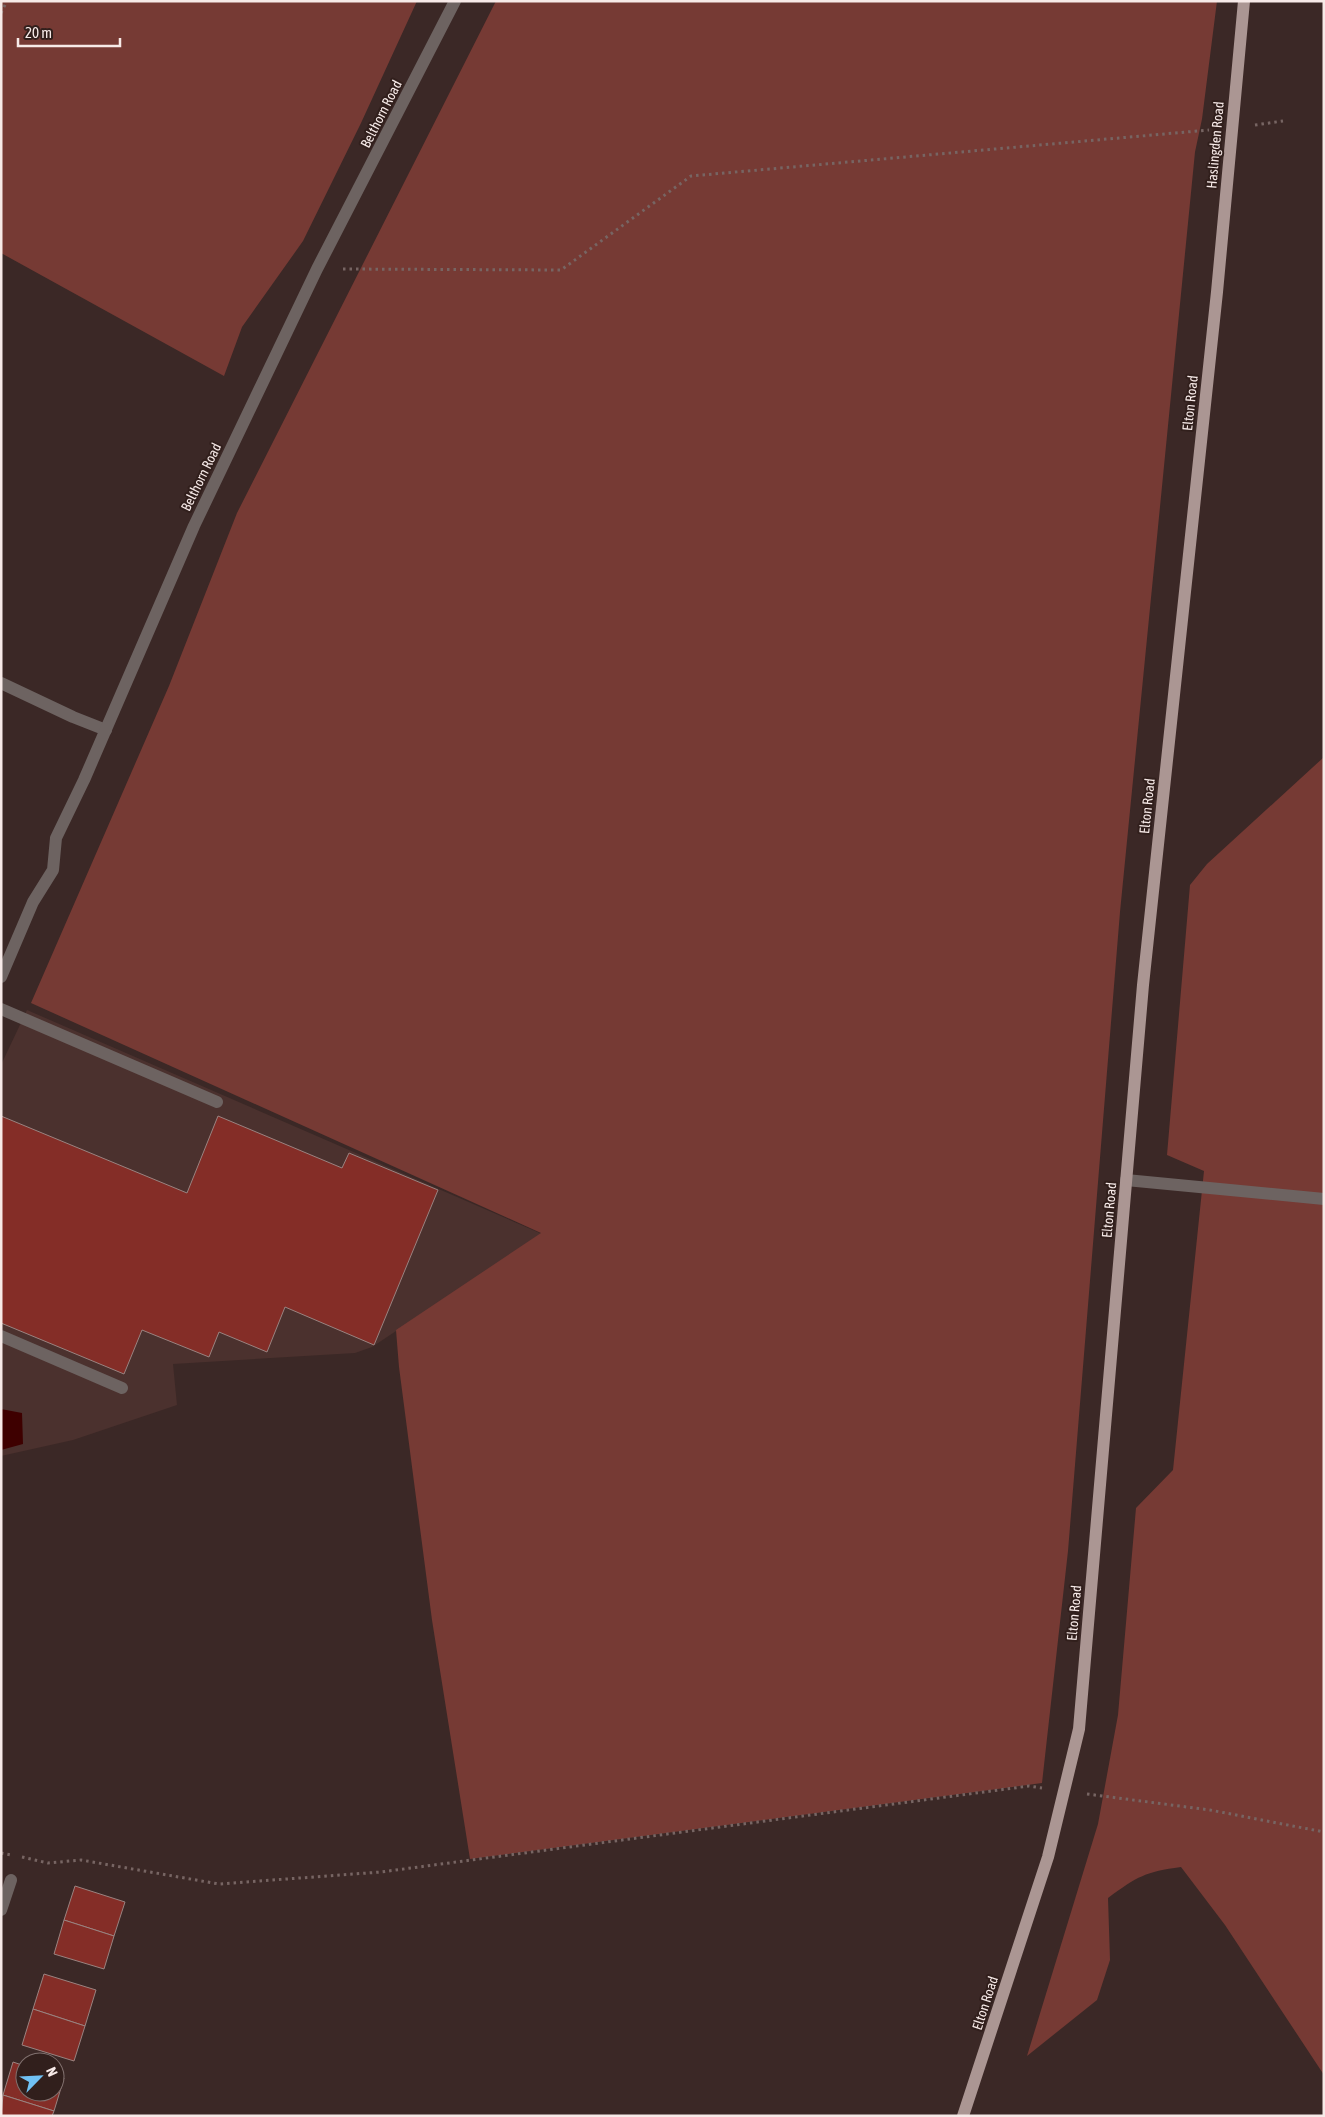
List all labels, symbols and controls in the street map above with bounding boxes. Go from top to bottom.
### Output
scale bar [18,15,120,47]
text: 20 m [25,24,52,41]
street label: Belthorn Road [357,78,405,150]
street label: Haslingden Road [1203,101,1227,189]
street label: Elton Road [1179,375,1201,431]
street label: Belthorn Road [178,440,224,514]
street label: Elton Road [1136,778,1158,834]
street label: Elton Road [1099,1182,1119,1238]
street label: Elton Road [1064,1585,1084,1641]
street label: Elton Road [969,1974,1001,2032]
north arrow [15,2052,65,2102]
text: N [43,2065,61,2079]

